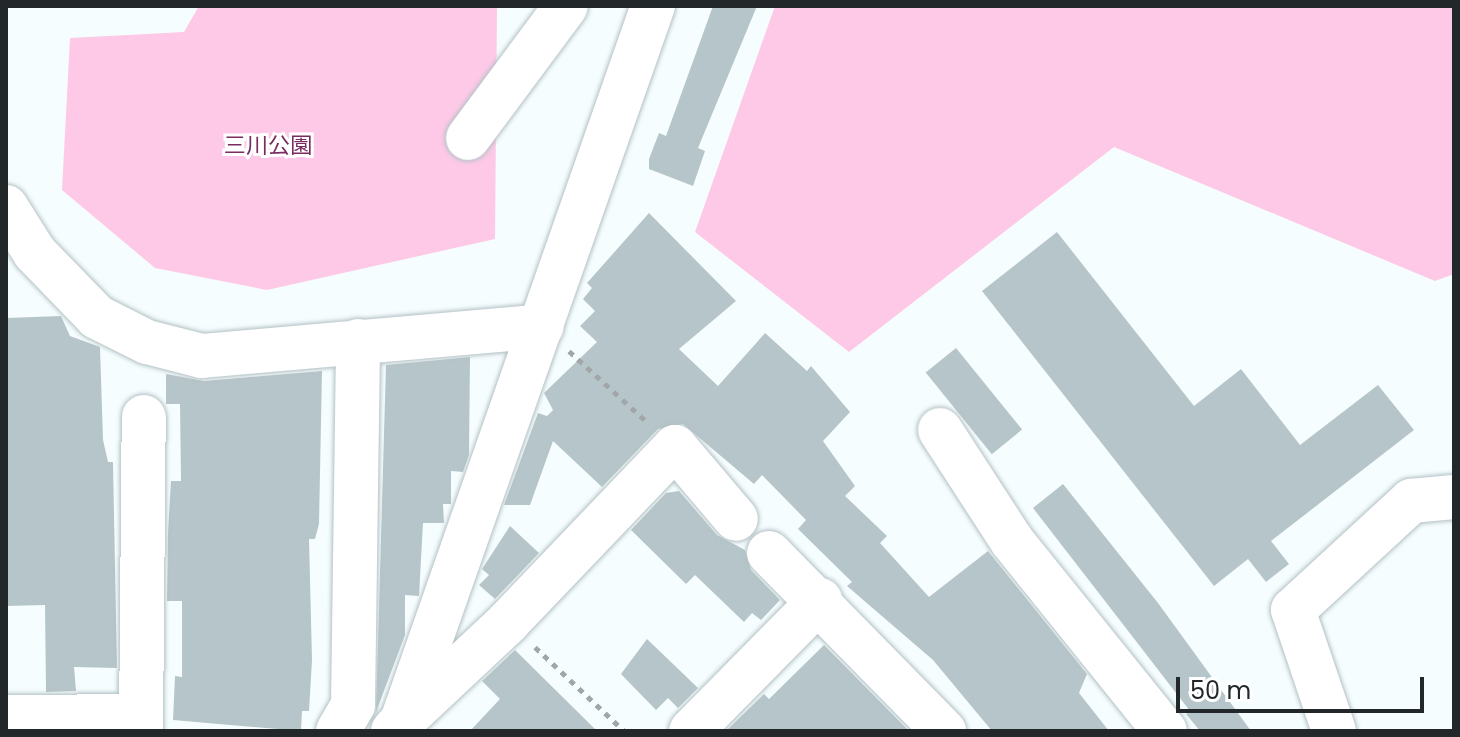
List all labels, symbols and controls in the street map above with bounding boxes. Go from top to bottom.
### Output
park label: 三川公園 [224,133,312,159]
scale bar [1180,661,1428,711]
text: 50 m [1190,674,1251,707]

